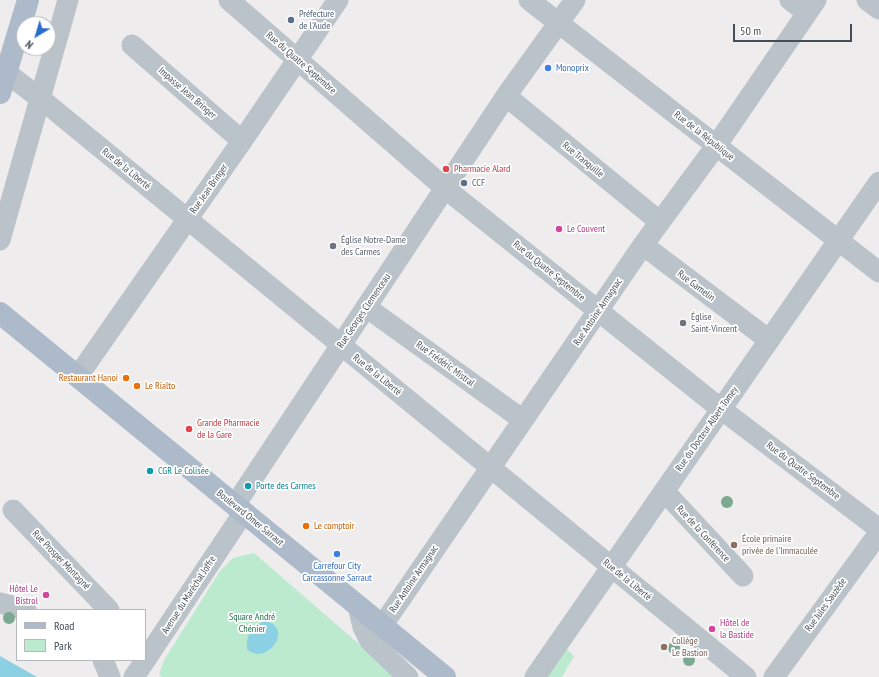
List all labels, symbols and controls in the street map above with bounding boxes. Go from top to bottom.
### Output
place label: Préfecture de l'Aude [299,8,334,32]
marker: Préfecture de l'Aude [286,15,296,25]
north arrow [16,16,56,56]
scale bar [735,16,854,42]
text: 50 m [740,23,761,38]
street label: Rue du Quatre Septembre [263,29,339,97]
text: N [23,37,36,52]
place label: Monoprix [556,62,589,74]
marker: Monoprix [543,63,553,73]
street label: Impasse Jean Bringer [156,65,218,121]
street label: Rue de la République [671,109,737,163]
street label: Rue Tranquille [560,140,606,180]
street label: Rue de la Liberté [99,146,153,192]
street label: Rue Jean Bringer [188,162,230,216]
place label: Pharmacie Alard [454,163,510,175]
marker: Pharmacie Alard [441,164,451,174]
place label: CCF [472,177,485,189]
marker: CCF [459,178,469,188]
place label: Le Couvent [567,223,605,235]
marker: Le Couvent [554,224,564,234]
place label: Église Notre-Dame des Carmes [341,234,406,258]
street label: Rue du Quatre Septembre [511,238,587,304]
marker: Église Notre-Dame des Carmes [328,241,338,251]
street label: Rue Gamelin [675,268,717,304]
street label: Rue Georges Clemenceau [335,271,393,351]
street label: Rue Antoine Armagnac [571,276,625,348]
place label: Église Saint-Vincent [691,311,737,334]
marker: Église Saint-Vincent [678,318,688,328]
street label: Rue Frédéric Mistral [413,339,477,389]
street label: Rue de la Liberté [350,352,404,398]
place label: Restaurant Hanoi [59,372,118,384]
marker: Restaurant Hanoi [121,373,131,383]
place label: Le Rialto [145,380,175,392]
marker: Le Rialto [132,381,142,391]
street label: Rue du Docteur Albert Tomey [673,384,741,474]
place label: Grande Pharmacie de la Gare [197,417,260,440]
marker: Grande Pharmacie de la Gare [184,424,194,434]
street label: Rue du Quatre Septembre [764,439,842,503]
place label: CGR Le Colisée [158,465,209,477]
marker: CGR Le Colisée [145,466,155,476]
place label: Porte des Carmes [256,480,316,492]
marker: Porte des Carmes [243,481,253,491]
street label: Boulevard Omer Sarraut [214,487,286,549]
street label: Rue de la Conférence [674,503,732,565]
place label: Le comptoir [314,520,354,532]
marker: Le comptoir [301,521,311,531]
street label: Rue Prosper Montagné [30,528,92,592]
place label: École primaire privée de l'Immaculée [742,533,818,556]
marker: École primaire privée de l'Immaculée [729,540,739,550]
street label: Rue Antoine Armagnac [387,543,441,615]
marker: Carrefour City Carcassonne Sarraut [332,549,342,559]
street label: Avenue du Maréchal Joffre [159,554,219,636]
street label: Rue de la Liberté [600,557,654,603]
place label: Carrefour City Carcassonne Sarraut [302,560,372,584]
street label: Rue Jules Sauzède [803,576,849,634]
place label: Hôtel Le Bistrol [9,583,38,606]
marker: Hôtel Le Bistrol [41,590,51,600]
legend [16,609,146,661]
park label: Square André Chénier [229,611,275,634]
place label: Hôtel de la Bastide [720,617,754,640]
text: Road [54,618,74,633]
marker: Hôtel de la Bastide [707,624,717,634]
place label: Collège Le Bastion [672,635,708,658]
text: Park [54,638,72,653]
marker: Collège Le Bastion [659,642,669,652]

